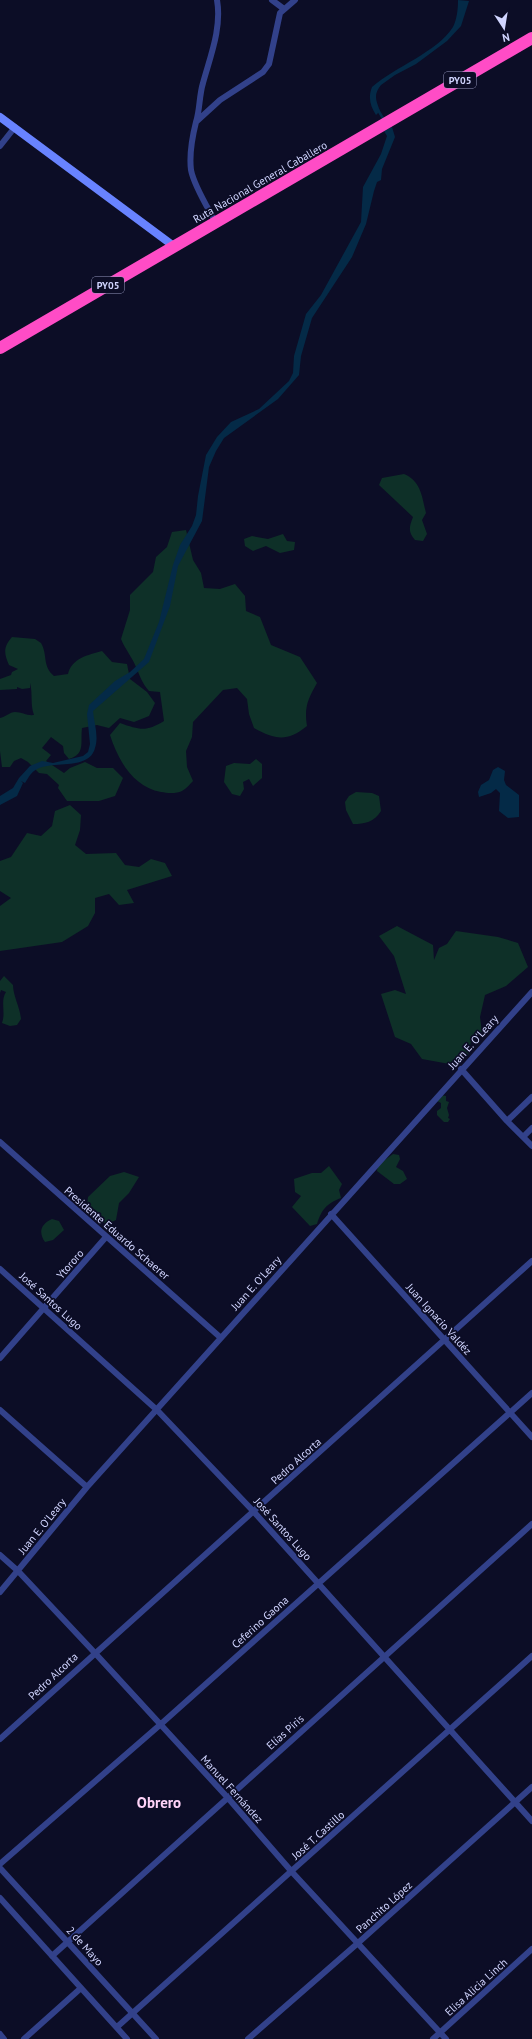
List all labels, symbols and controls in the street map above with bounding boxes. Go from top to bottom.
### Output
north arrow [484,8,524,48]
text: N [501,30,511,45]
road number: PY05 [444,72,476,88]
street label: Ruta Nacional General Caballero [190,138,330,226]
road number: PY05 [92,277,124,293]
street label: Juan E. O'Leary [444,1011,502,1073]
street label: Presidente Eduardo Schaerer [61,1183,173,1283]
street label: Ytororo [53,1246,87,1282]
street label: Juan E. O'Leary [227,1252,285,1314]
street label: José Santos Lugo [16,1268,85,1333]
street label: Juan Ignacio Valdéz [403,1280,475,1358]
street label: Pedro Alcorta [268,1435,324,1487]
street label: Juan E. O'Leary [14,1494,69,1558]
street label: José Santos Lugo [250,1494,315,1563]
street label: Ceferino Gaona [229,1593,291,1651]
street label: Pedro Alcorta [25,1649,81,1703]
street label: Elías Piris [263,1711,307,1752]
street label: Manuel Fernández [198,1752,266,1826]
district label: Obrero [137,1793,181,1812]
street label: José T. Castillo [288,1807,347,1863]
street label: Panchito López [353,1878,415,1936]
street label: 2 de Mayo [64,1923,106,1969]
street label: Elisa Alicia Linch [442,1955,510,2019]

